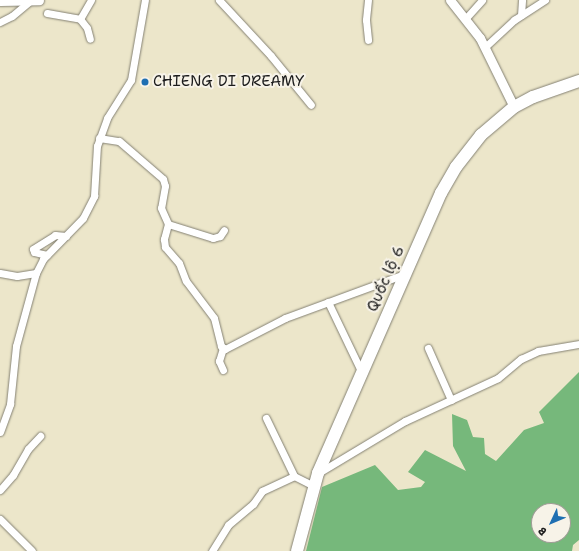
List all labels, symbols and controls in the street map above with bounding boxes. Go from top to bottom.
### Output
place label: CHIENG DI DREAMY [153,73,304,91]
marker: CHIENG DI DREAMY [140,77,150,87]
street label: Quốc lộ 6 [364,243,408,315]
north arrow [531,503,571,543]
text: B [535,523,550,539]

